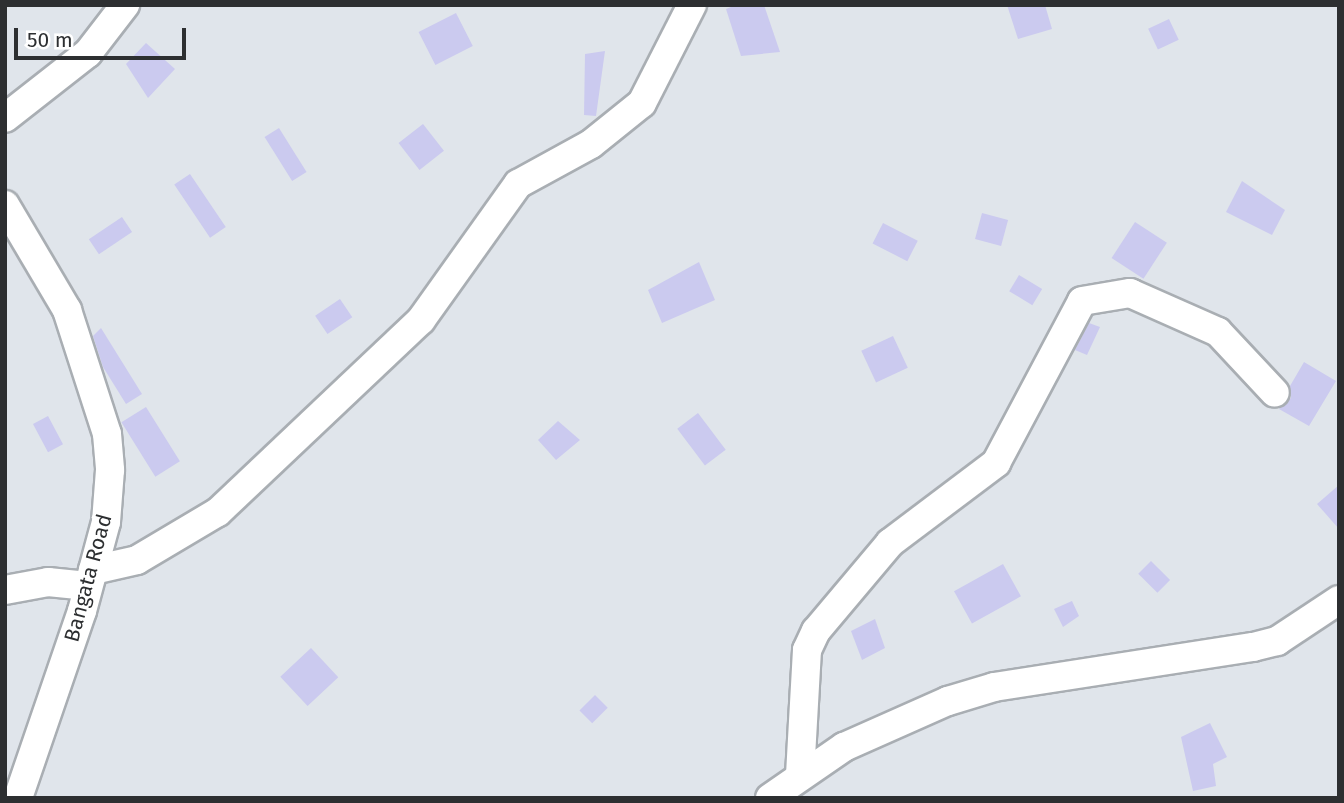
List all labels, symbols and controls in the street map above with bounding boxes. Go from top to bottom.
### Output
scale bar [18,14,189,58]
text: 50 m [27,27,73,53]
street label: Bangata Road [59,511,117,645]

